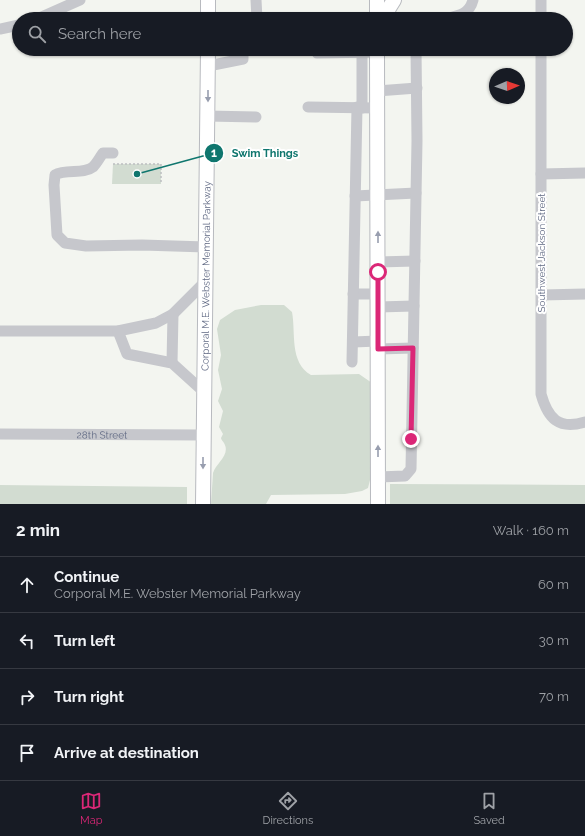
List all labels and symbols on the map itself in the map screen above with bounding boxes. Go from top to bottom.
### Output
north arrow [489,68,525,104]
one-way arrow [205,90,211,103]
callout: Swim Things [204,141,306,164]
text: 1 [211,146,217,160]
text: Swim Things [232,147,299,160]
street label: Corporal M.E. Webster Memorial Parkway [199,180,213,371]
street label: Southwest Jackson Street [536,193,547,313]
one-way arrow [375,230,381,243]
route start [369,263,387,281]
street label: 28th Street [77,429,128,441]
route end [402,430,420,448]
one-way arrow [375,444,381,457]
one-way arrow [200,457,206,470]

